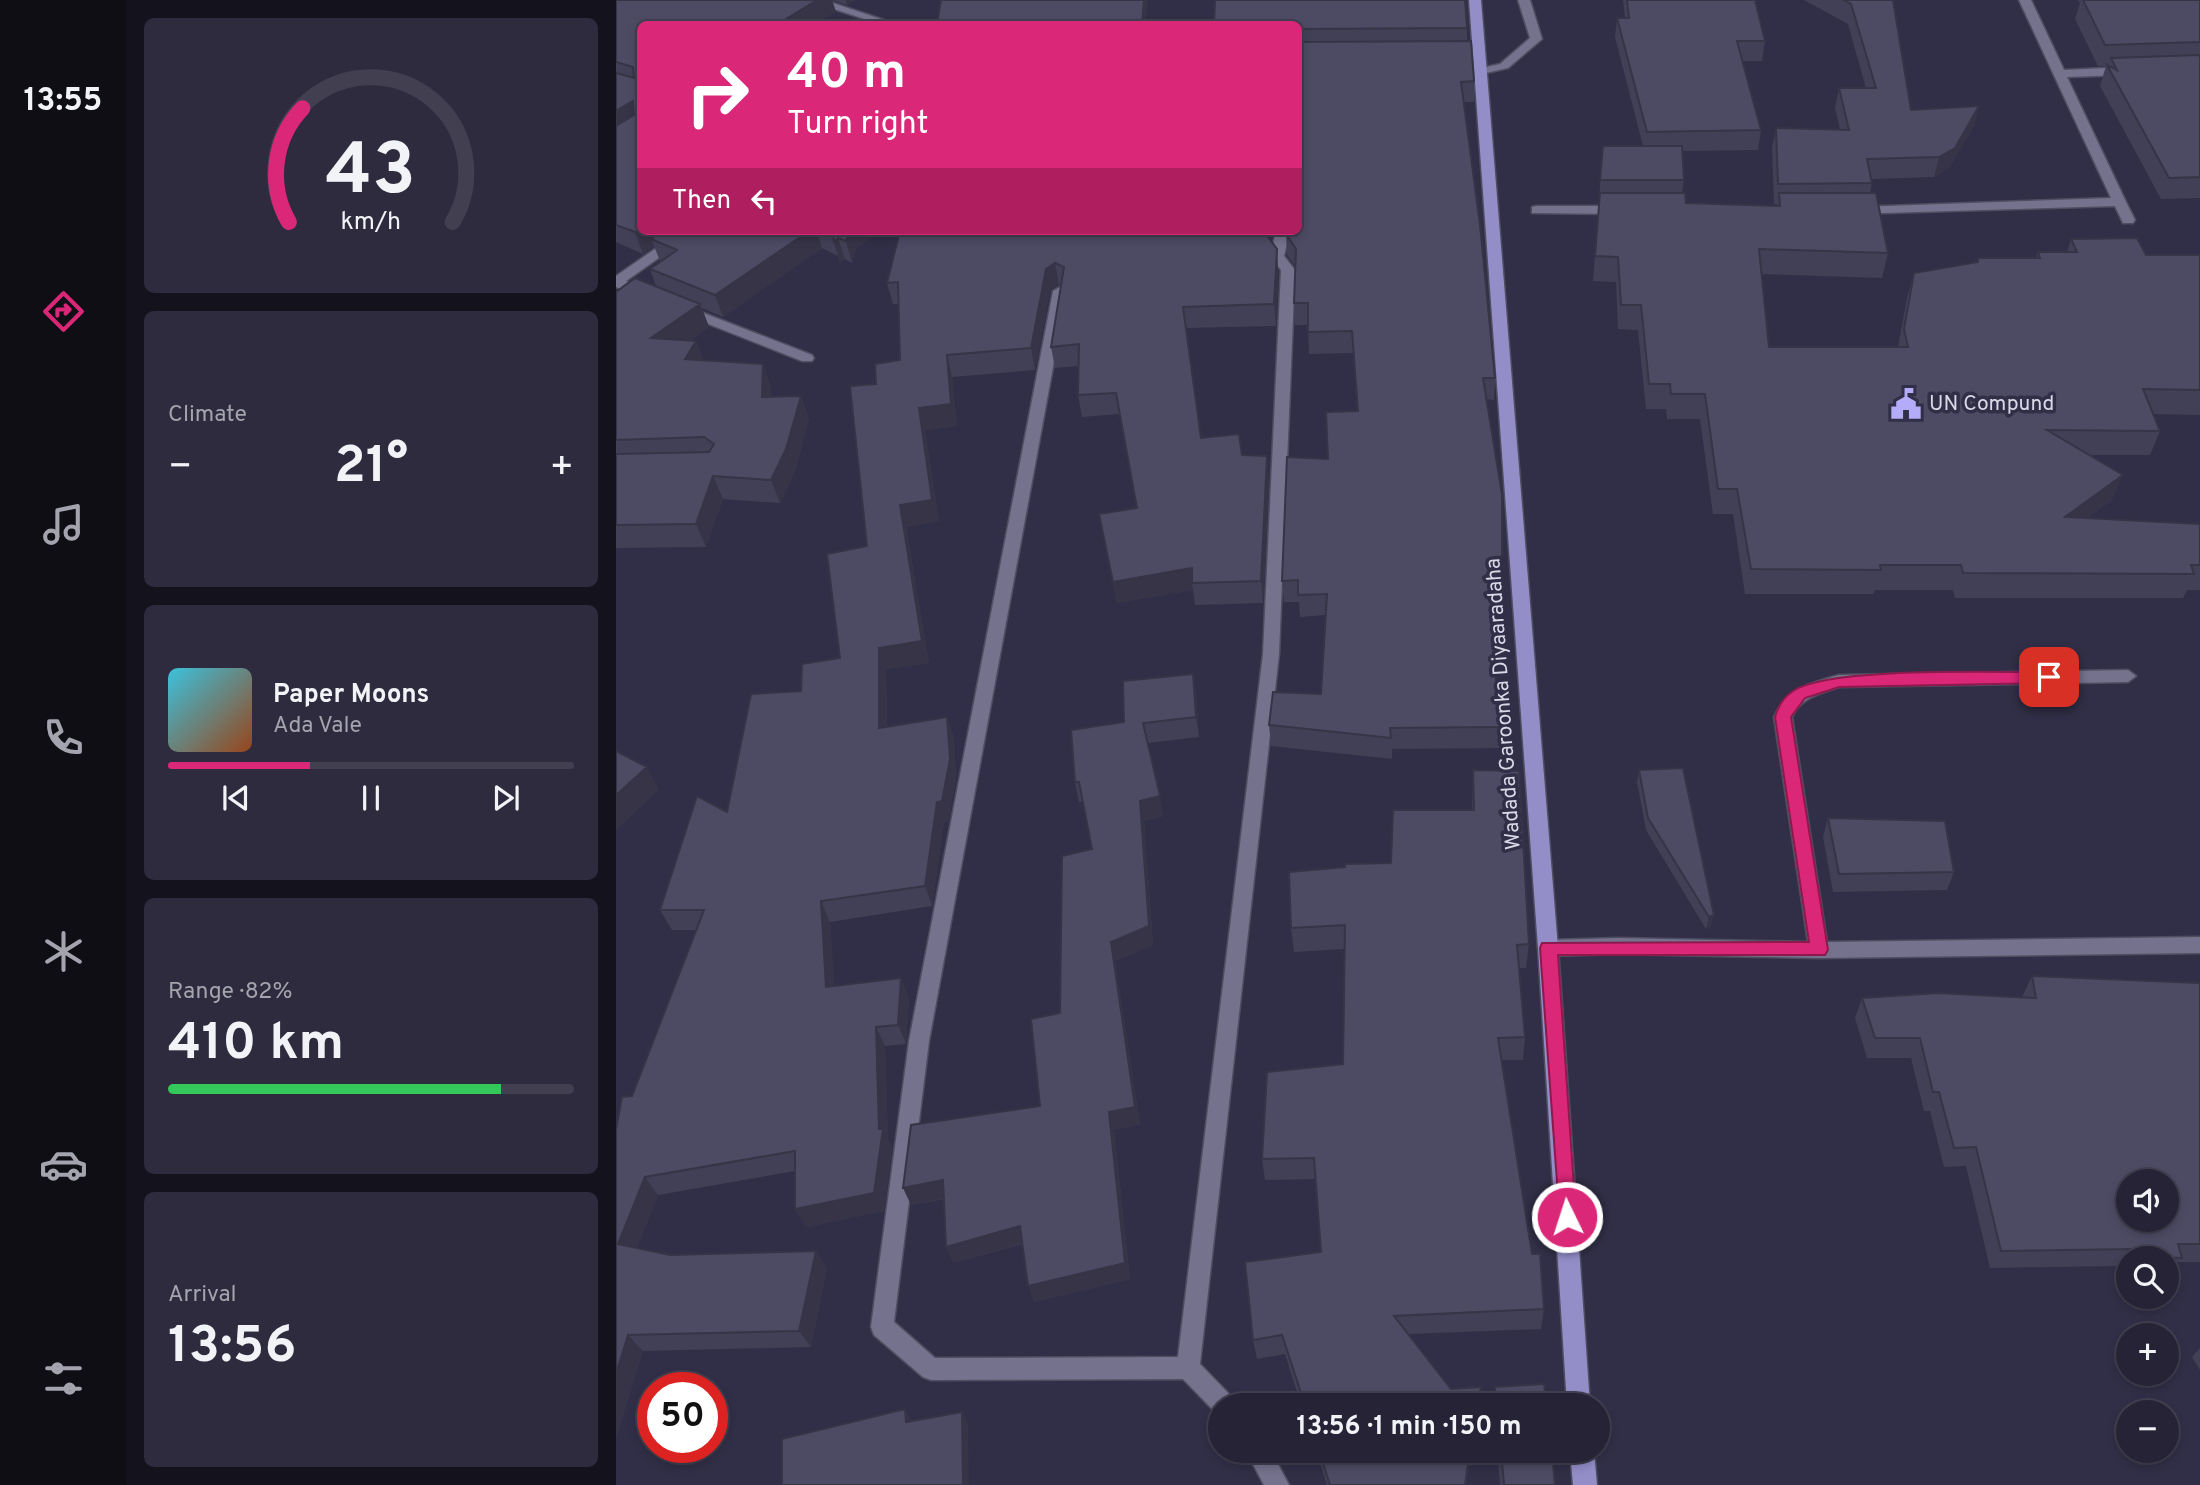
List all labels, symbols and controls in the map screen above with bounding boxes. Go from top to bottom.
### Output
text: 40 m [787,44,906,106]
icon: right [672,49,763,140]
text: 13:55 [24,82,102,122]
text: Turn right [787,105,929,145]
text: 43 [326,128,416,220]
icon: left [745,182,783,220]
text: Then [672,185,731,218]
text: km/h [341,207,401,239]
icon: directions [39,287,88,336]
public building icon: UN Compund [1889,387,1923,421]
place label: UN Compund [1929,391,2054,418]
text: Climate [168,401,247,430]
text: 21° [334,435,408,501]
text: − [168,444,193,493]
text: + [549,444,574,493]
icon: music [39,500,88,549]
street label: Wadada Garoonka Diyaaradaha [1480,557,1528,851]
pin [2019,647,2079,707]
icon: arrive [2030,658,2068,696]
text: Paper Moons [273,679,429,712]
text: Ada Vale [273,712,362,741]
icon: phone [39,713,88,762]
icon: previous [217,779,255,817]
icon: pause [352,779,390,817]
icon: next [487,779,525,817]
icon: climate [39,927,88,976]
text: Range · 82% [168,978,292,1007]
text: 410 km [168,1012,344,1078]
icon: car [39,1140,88,1189]
map controls [2116,1169,2179,1463]
button: sound [2116,1169,2179,1232]
position arrow [1530,1180,1604,1254]
button: search [2116,1246,2179,1309]
text: Arrival [168,1281,237,1310]
text: 13:56 [168,1315,296,1381]
button: + [2116,1323,2179,1386]
icon: filters [39,1354,88,1403]
speed limit sign: 50 [637,1372,728,1463]
button: − [2116,1400,2179,1463]
text: 13:56 · 1 min · 150 m [1296,1411,1522,1444]

